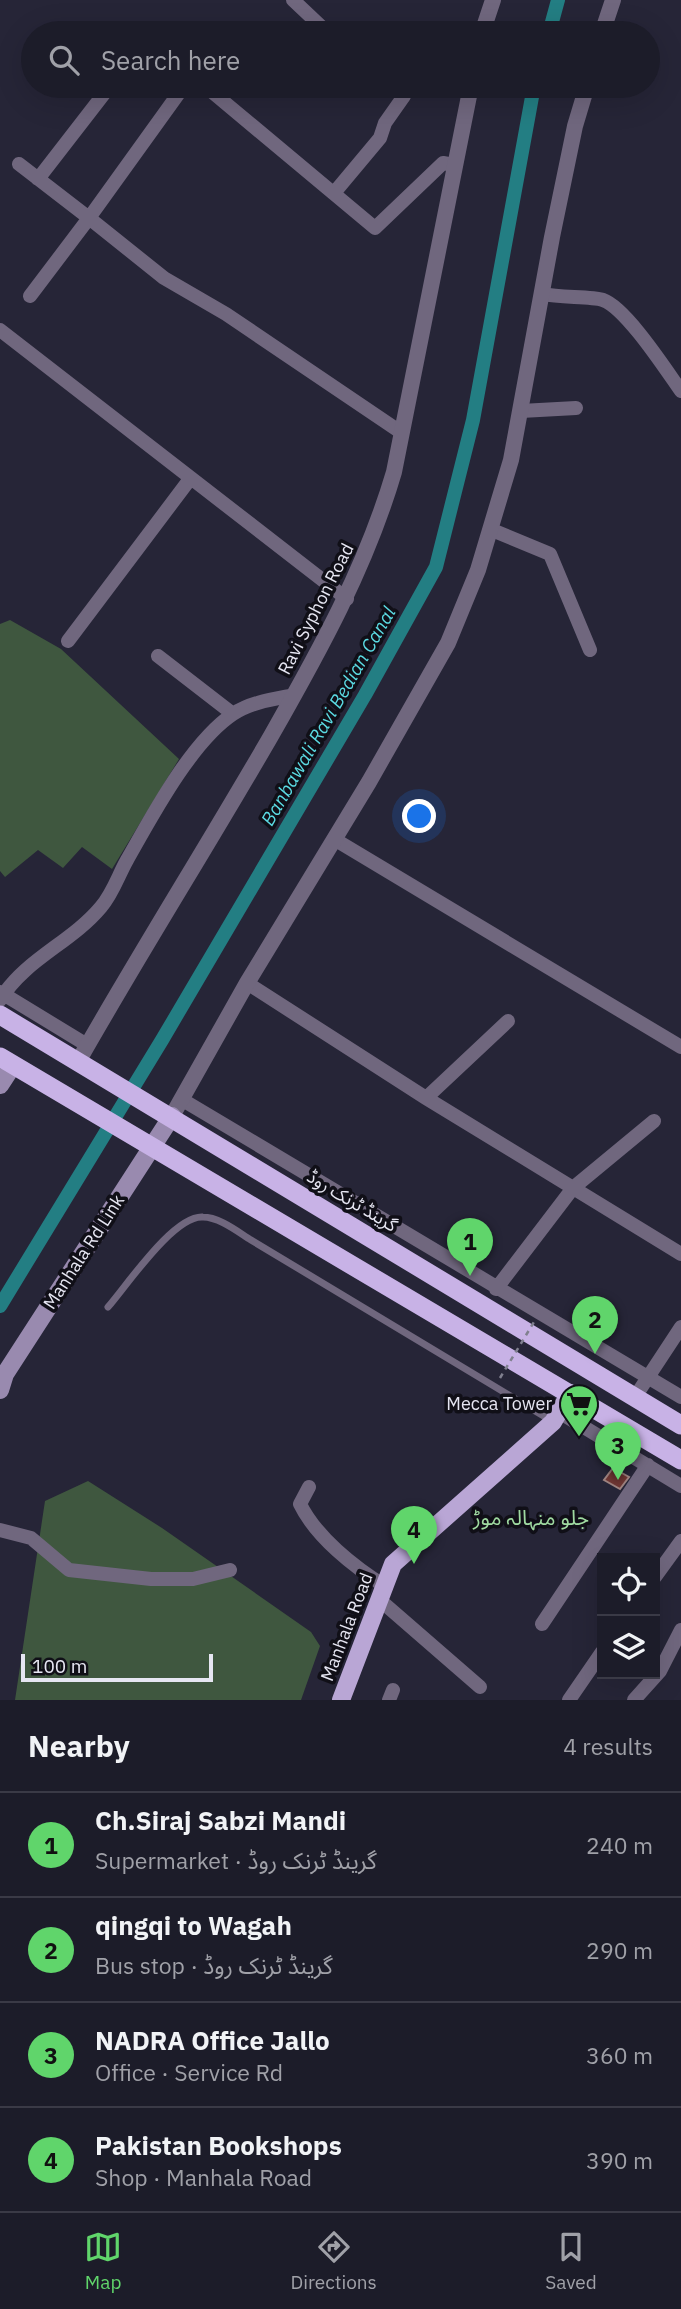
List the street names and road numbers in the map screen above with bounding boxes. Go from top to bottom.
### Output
street label: Ravi Syphon Road [273,539,359,678]
street label: گرینڈ ٹرنک روڈ [303,1165,402,1237]
street label: Manhala Rd Link [38,1190,130,1313]
street label: Manhala Road [315,1569,378,1684]

